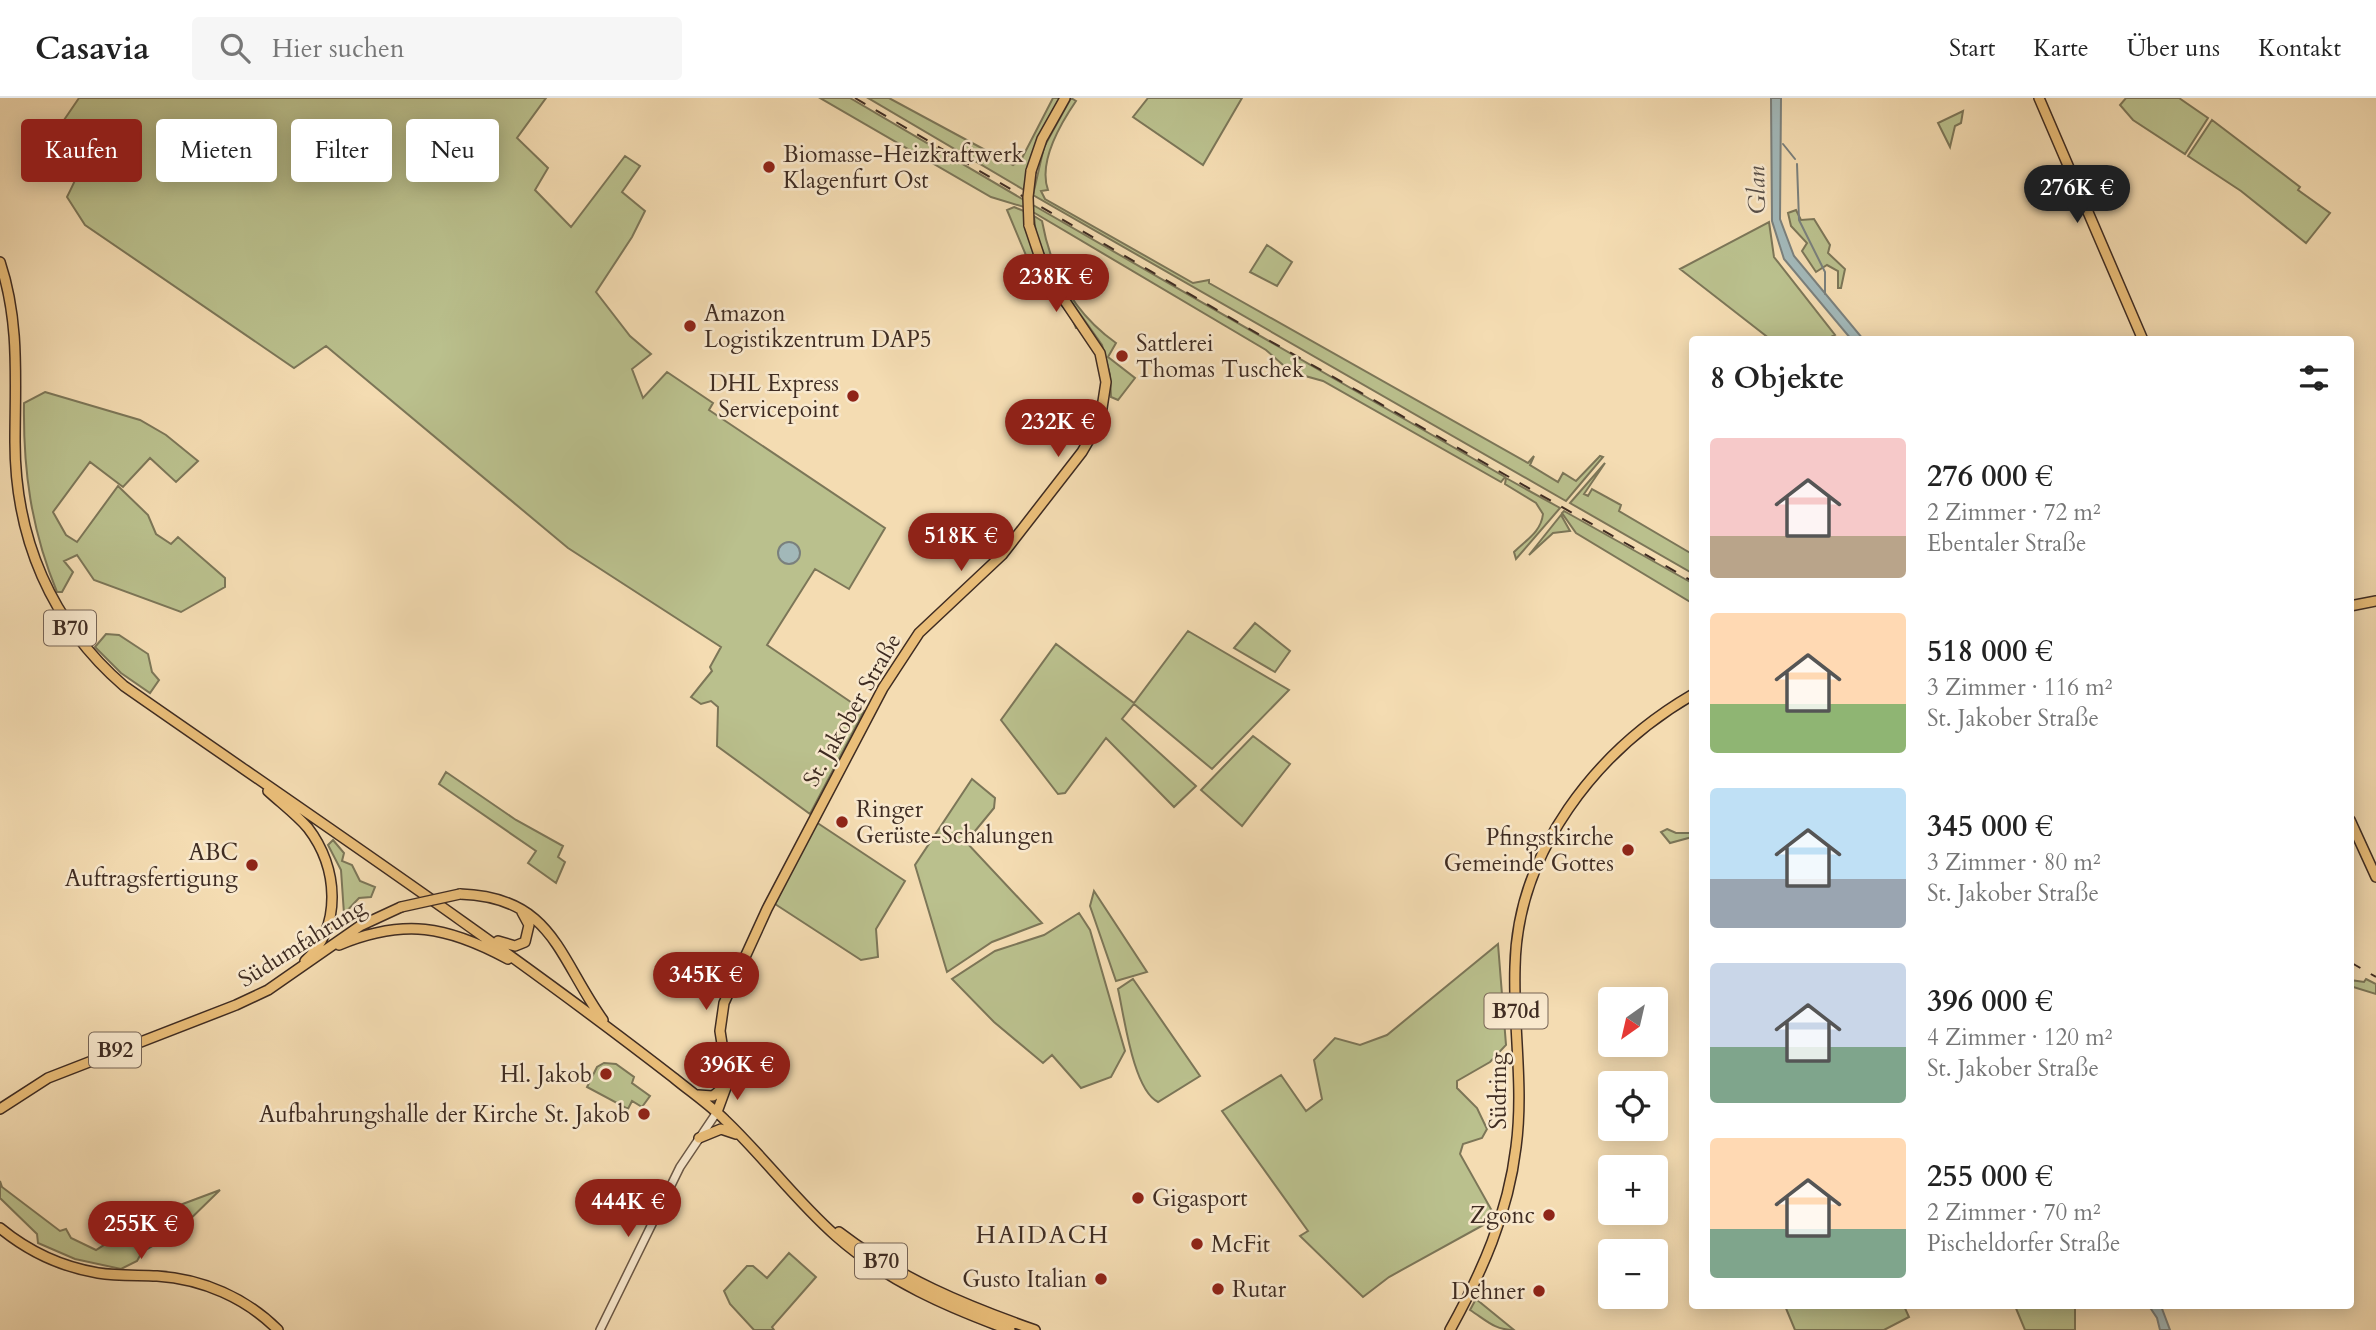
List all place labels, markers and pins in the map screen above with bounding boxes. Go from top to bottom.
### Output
place label: Biomasse-Heizkraftwerk Klagenfurt Ost [783,139,1025,196]
marker: Biomasse-Heizkraftwerk Klagenfurt Ost [761,159,777,175]
pin: 276K € [2020,166,2134,225]
pin: 238K € [999,254,1113,314]
place label: Amazon Logistikzentrum DAP5 [704,298,932,355]
marker: Amazon Logistikzentrum DAP5 [682,318,698,334]
place label: Sattlerei Thomas Tuschek [1136,328,1305,385]
marker: Sattlerei Thomas Tuschek [1114,348,1130,364]
place label: DHL Express Servicepoint [709,368,839,425]
marker: DHL Express Servicepoint [845,388,861,404]
pin: 232K € [1001,400,1115,459]
pin: 518K € [904,514,1018,573]
place label: Ringer Gerüste-Schalungen [856,794,1054,851]
marker: Ringer Gerüste-Schalungen [834,814,850,830]
place label: Pfingstkirche Gemeinde Gottes [1444,822,1614,879]
place label: ABC Auftragsfertigung [65,837,238,894]
marker: Pfingstkirche Gemeinde Gottes [1620,842,1636,858]
marker: ABC Auftragsfertigung [244,857,260,873]
pin: 345K € [649,953,763,1012]
pin: 396K € [680,1042,794,1102]
place label: Hl. Jakob [500,1059,592,1090]
marker: Hl. Jakob [598,1066,614,1082]
place label: Aufbahrungshalle der Kirche St. Jakob [259,1099,630,1130]
marker: Aufbahrungshalle der Kirche St. Jakob [636,1106,652,1122]
pin: 444K € [571,1180,685,1239]
place label: Gigasport [1152,1183,1248,1214]
marker: Gigasport [1130,1190,1146,1206]
place label: Zgonc [1470,1200,1535,1231]
pin: 255K € [84,1202,198,1261]
marker: Zgonc [1541,1207,1557,1223]
place label: McFit [1211,1229,1270,1260]
marker: McFit [1189,1236,1205,1252]
place label: Gusto Italian [962,1264,1087,1295]
marker: Gusto Italian [1093,1271,1109,1287]
place label: Rutar [1232,1274,1287,1305]
place label: Dehner [1451,1276,1526,1307]
marker: Rutar [1210,1281,1226,1297]
marker: Dehner [1531,1283,1547,1299]

